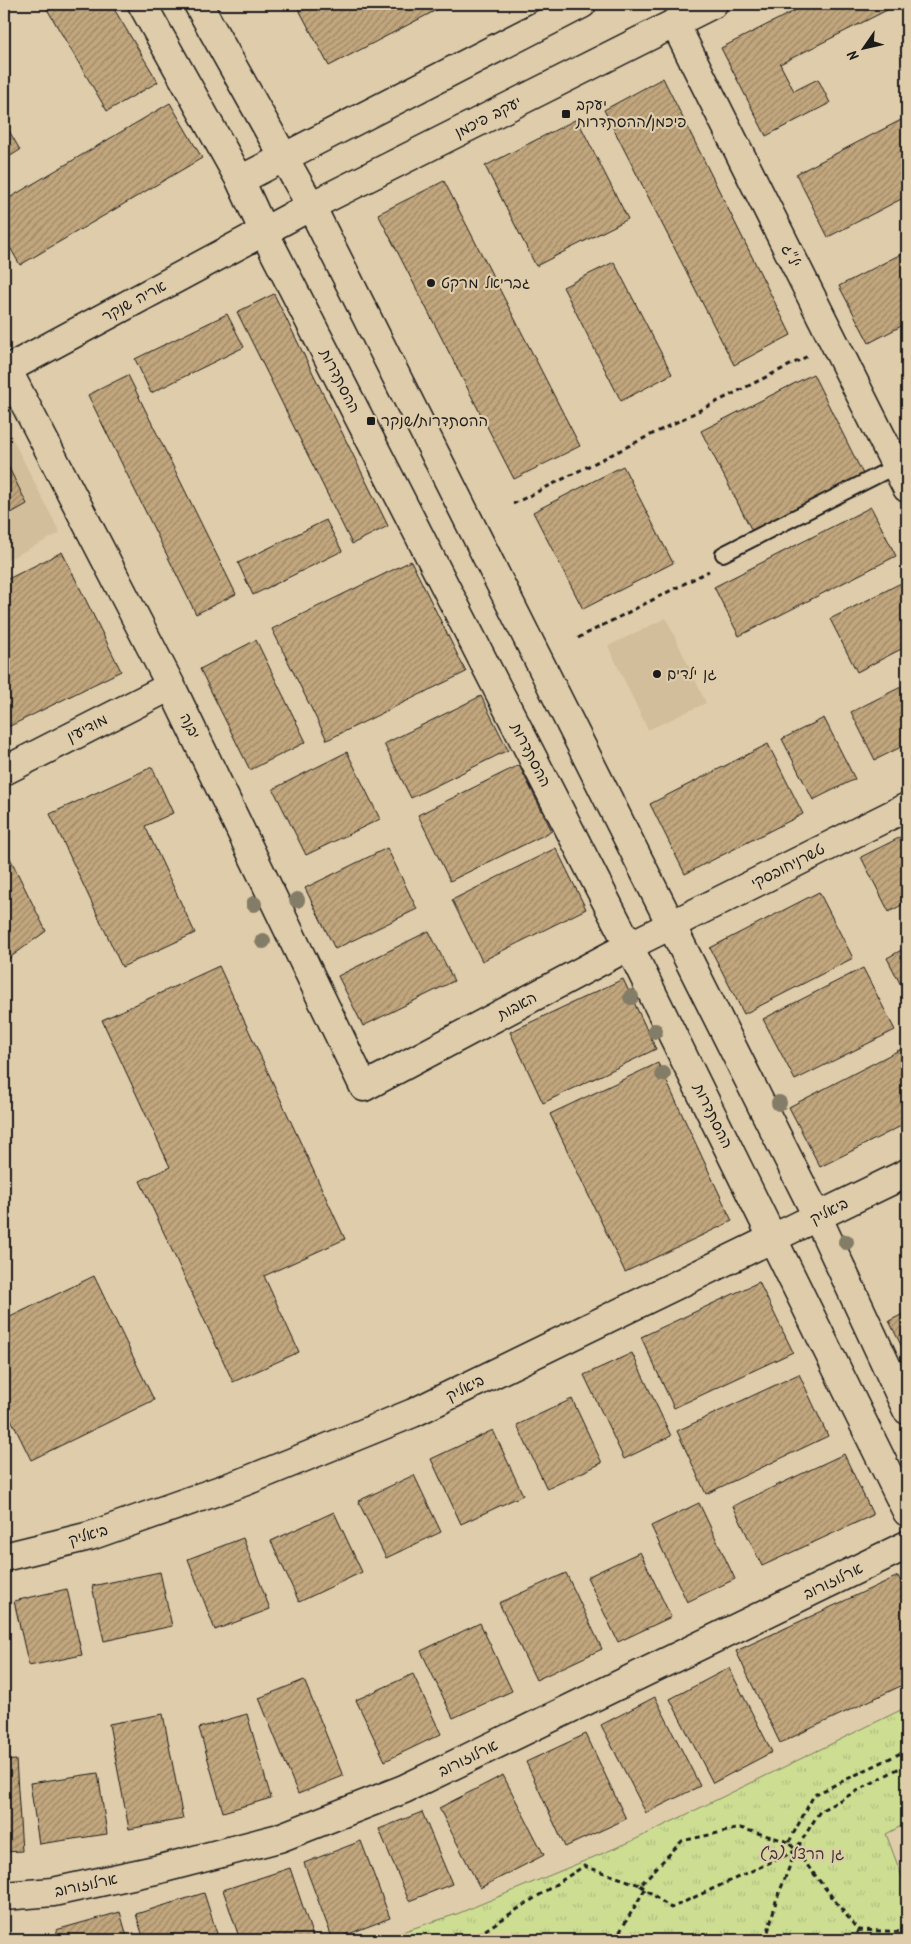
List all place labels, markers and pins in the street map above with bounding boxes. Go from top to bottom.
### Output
place label: יעקב פיכמן/ההסתדרות [575,94,687,135]
marker: יעקב פיכמן/ההסתדרות [560,108,572,120]
place label: גבריאל מרקט [441,272,530,296]
marker: גבריאל מרקט [425,277,437,289]
place label: ההסתדרות/שנקר [381,410,488,434]
marker: ההסתדרות/שנקר [365,415,377,427]
place label: גן ילדים [667,663,717,687]
marker: גן ילדים [651,668,663,680]

